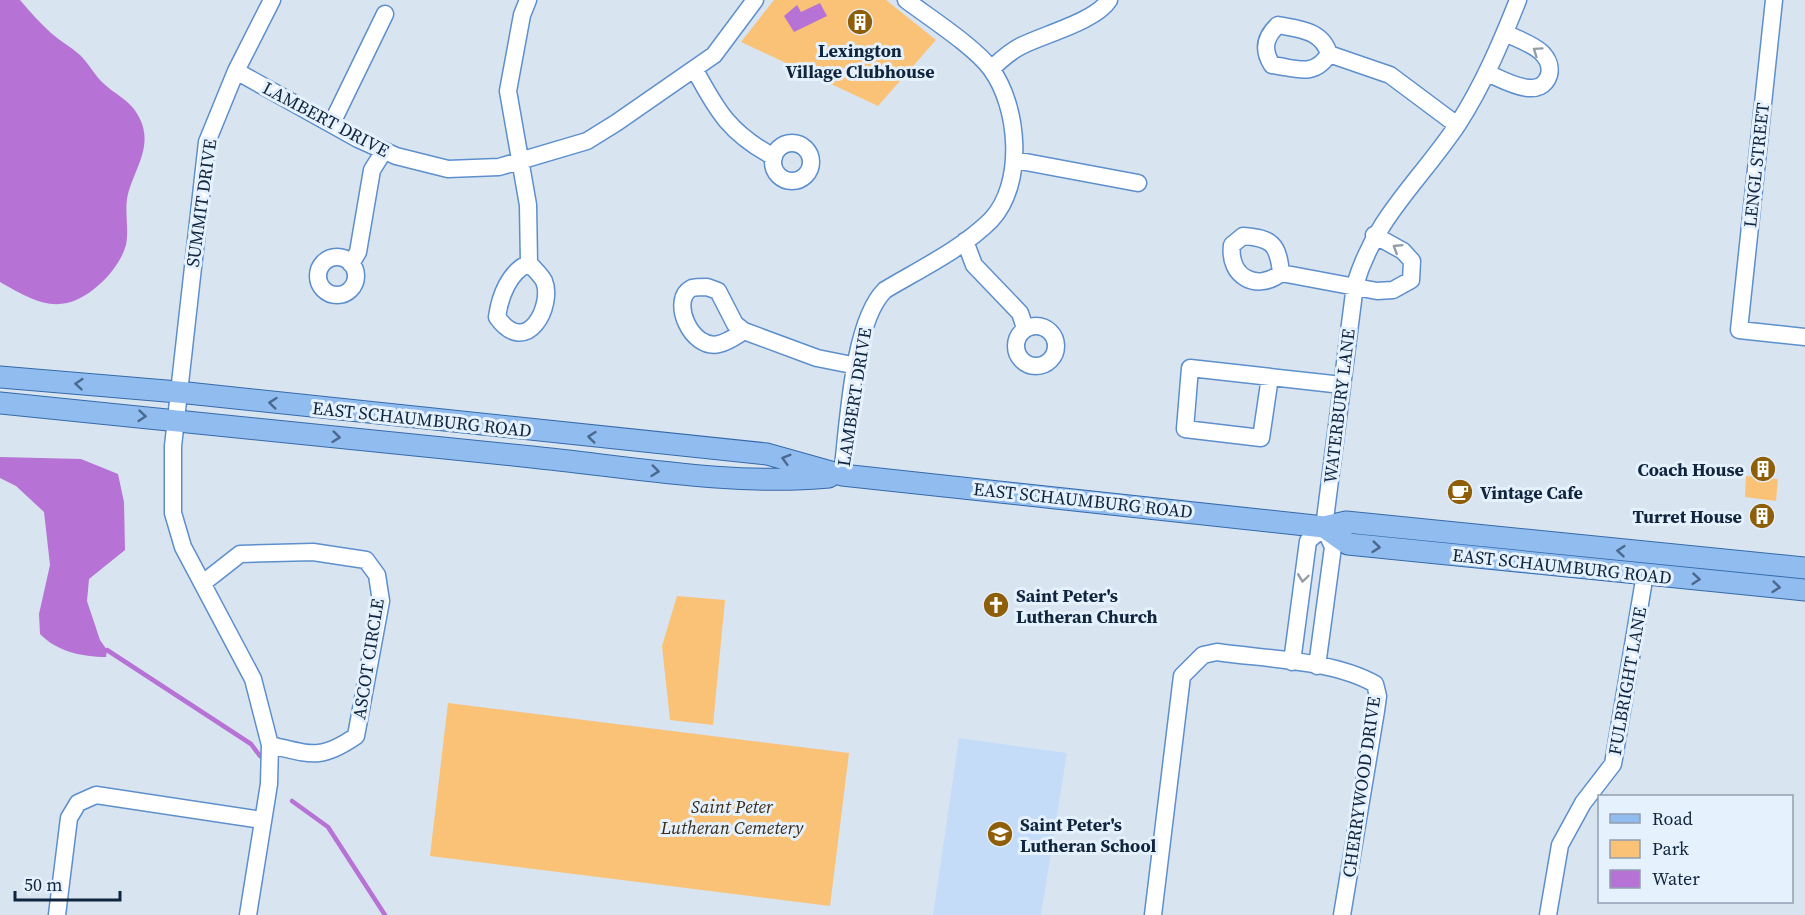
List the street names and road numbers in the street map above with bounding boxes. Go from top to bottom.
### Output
street label: LAMBERT DRIVE [258,75,394,163]
street label: LENGL STREET [1737,101,1775,229]
street label: SUMMIT DRIVE [180,137,222,269]
street label: LAMBERT DRIVE [831,326,877,468]
street label: WATERBURY LANE [1317,327,1361,485]
street label: EAST SCHAUMBURG ROAD [311,395,533,443]
street label: EAST SCHAUMBURG ROAD [972,476,1194,524]
street label: EAST SCHAUMBURG ROAD [1451,542,1673,590]
street label: ASCOT CIRCLE [346,597,390,721]
street label: FULBRIGHT LANE [1602,605,1652,757]
street label: CHERRYWOOD DRIVE [1336,695,1386,879]

